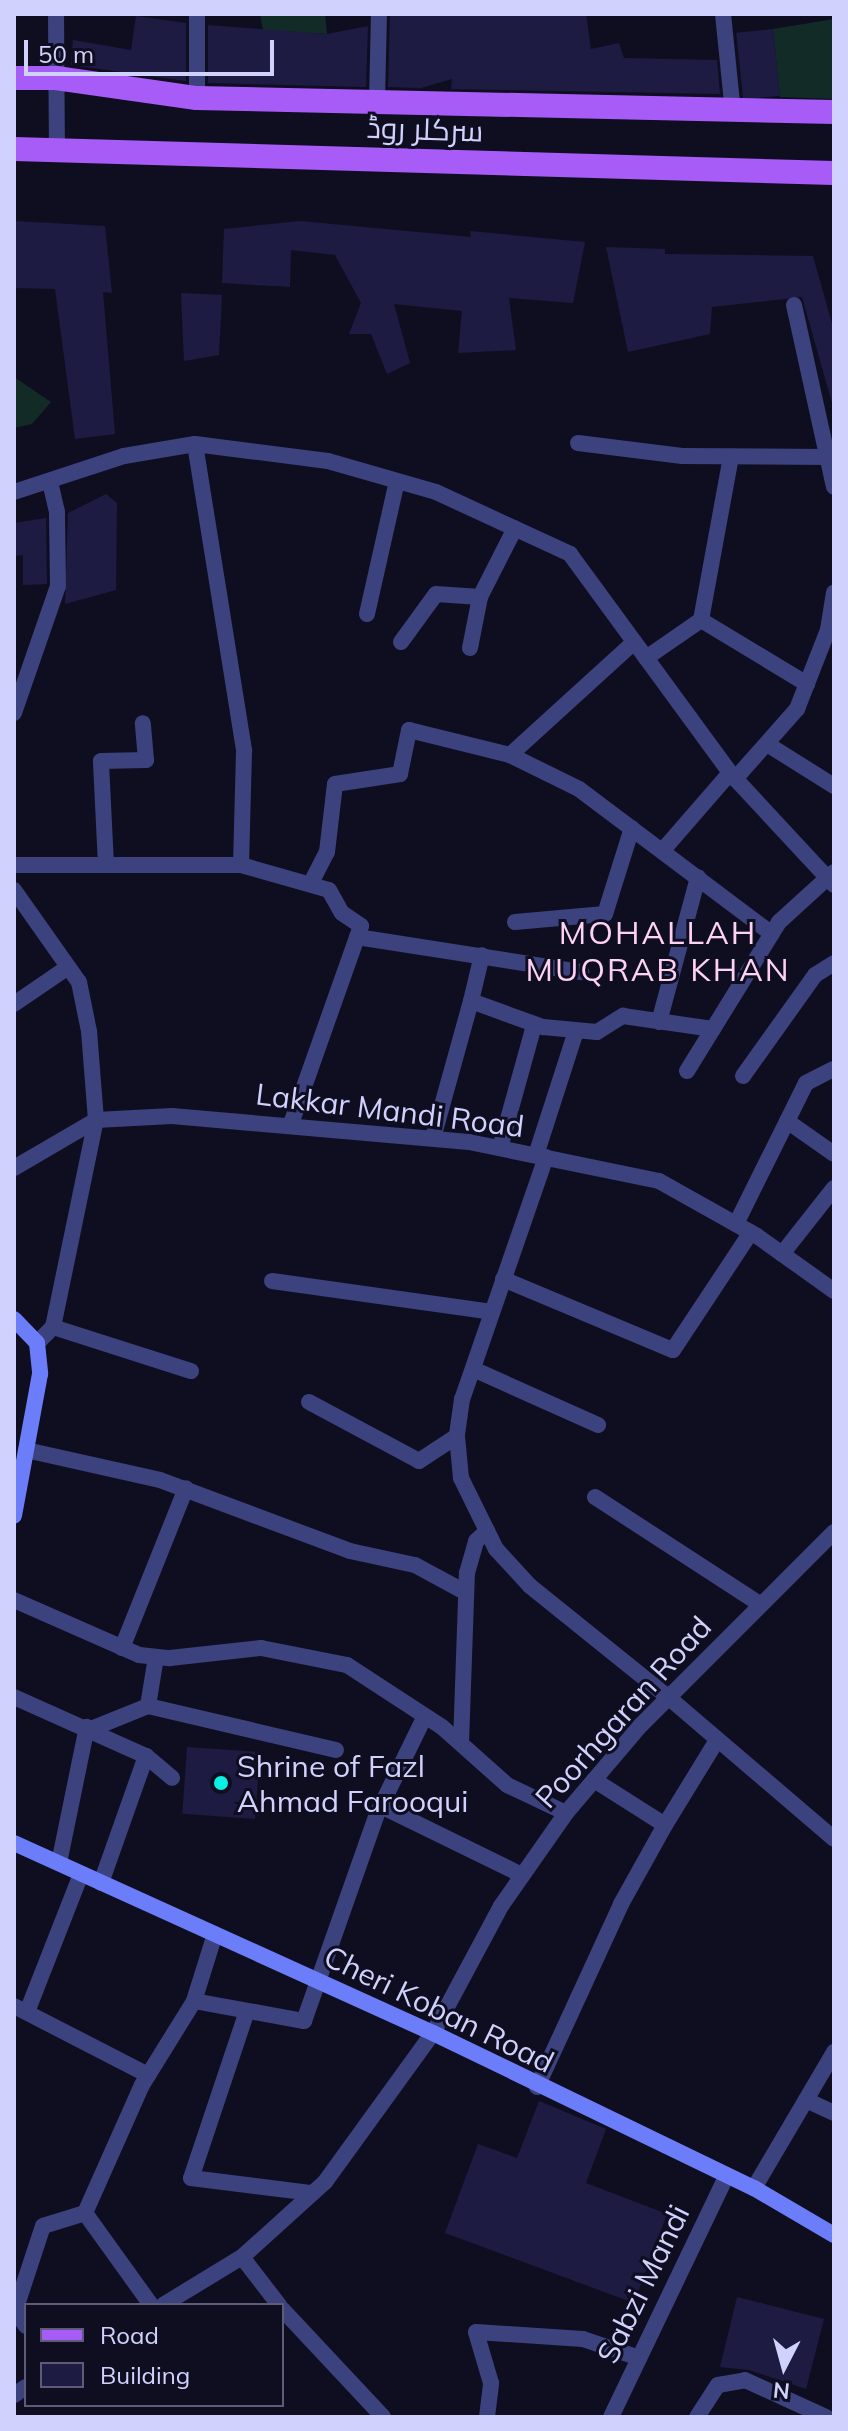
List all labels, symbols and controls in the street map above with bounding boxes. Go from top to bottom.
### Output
scale bar [28,24,278,74]
text: 50 m [38,39,94,69]
street label: سرکلر روڈ [366,109,484,149]
district label: MOHALLAH MUQRAB KHAN [525,914,791,989]
street label: Lakkar Mandi Road [254,1076,526,1144]
street label: Poorhgaran Road [528,1609,718,1815]
place label: Shrine of Fazl Ahmad Farooqui [237,1748,468,1818]
marker: Shrine of Fazl Ahmad Farooqui [212,1774,230,1792]
street label: Cheri Koban Road [318,1938,560,2080]
street label: Sabzi Mandi [589,2199,697,2369]
legend [24,2303,284,2407]
text: Road [100,2320,159,2350]
north arrow [744,2327,824,2407]
text: Building [100,2360,190,2390]
text: N [772,2376,791,2406]

